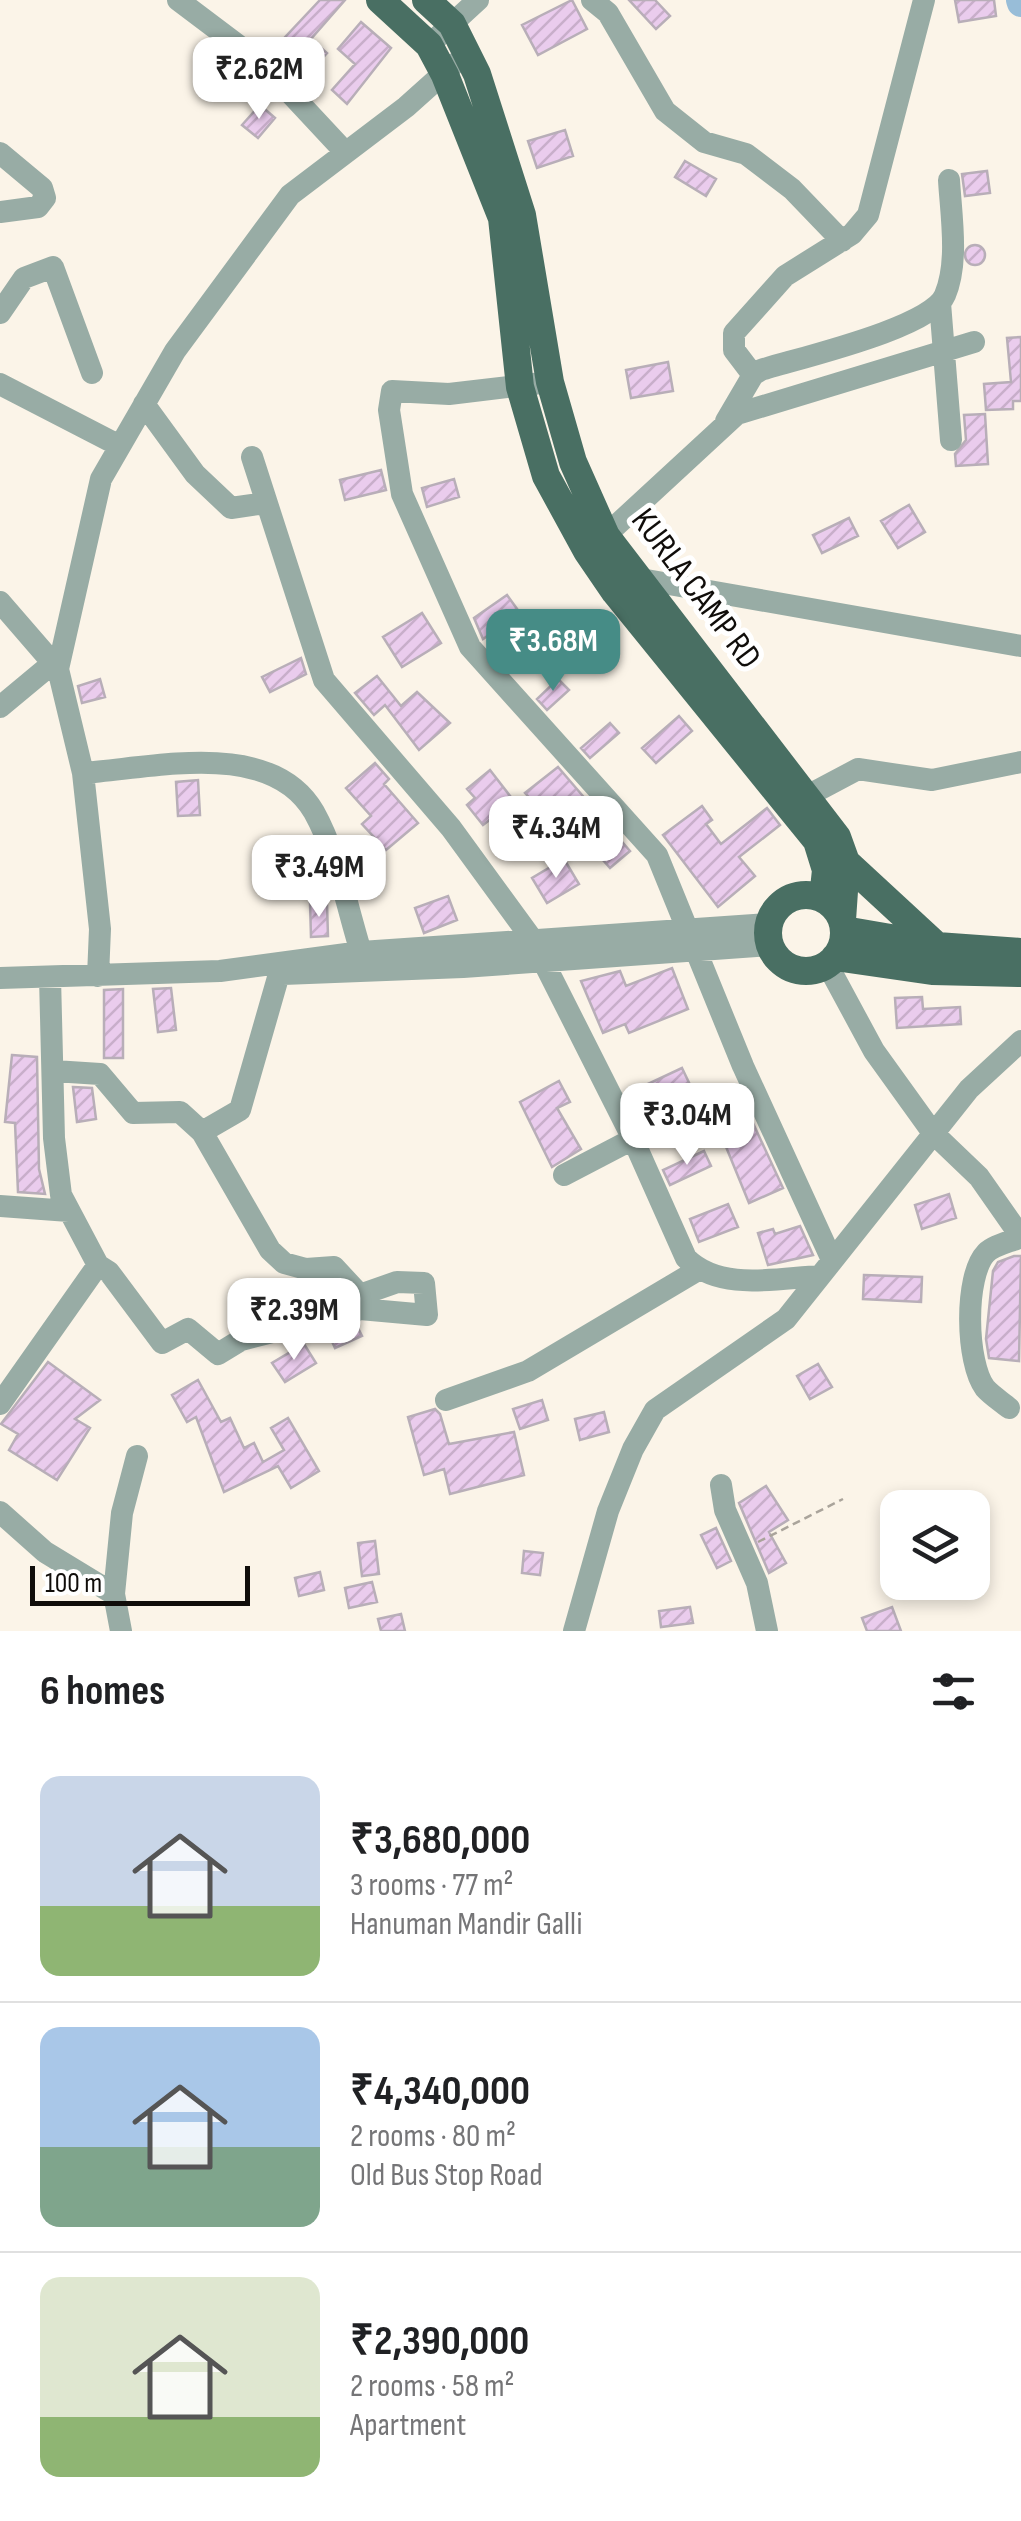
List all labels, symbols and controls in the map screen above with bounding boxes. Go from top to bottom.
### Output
pin: ₹2.62M [178,37,340,122]
text: ₹2.62M [215,50,303,89]
street label: KURLA CAMP RD [622,500,770,678]
pin: ₹3.68M [472,609,634,694]
text: ₹3.68M [508,622,598,661]
pin: ₹4.34M [475,796,637,881]
text: ₹4.34M [511,809,601,848]
pin: ₹3.49M [238,835,400,920]
text: ₹3.49M [274,848,364,887]
pin: ₹3.04M [606,1083,768,1168]
text: ₹3.04M [642,1096,732,1135]
pin: ₹2.39M [213,1278,375,1363]
text: ₹2.39M [249,1291,339,1330]
map controls [880,1490,990,1600]
button: layers [880,1490,990,1600]
scale bar [30,1561,250,1606]
text: 100 m [45,1567,102,1600]
icon: filters [926,1664,981,1719]
text: 6 homes [40,1666,165,1717]
text: ₹3,680,000 [350,1815,530,1866]
icon: home [120,1816,240,1936]
text: 3 rooms · 77 m² [350,1866,514,1905]
text: Hanuman Mandir Galli [350,1905,583,1944]
text: ₹4,340,000 [350,2066,530,2117]
icon: home [120,2067,240,2187]
text: 2 rooms · 80 m² [350,2117,516,2156]
text: Old Bus Stop Road [350,2156,542,2195]
text: ₹2,390,000 [350,2316,529,2367]
icon: home [120,2317,240,2437]
text: 2 rooms · 58 m² [350,2367,515,2406]
text: Apartment [350,2406,466,2445]

